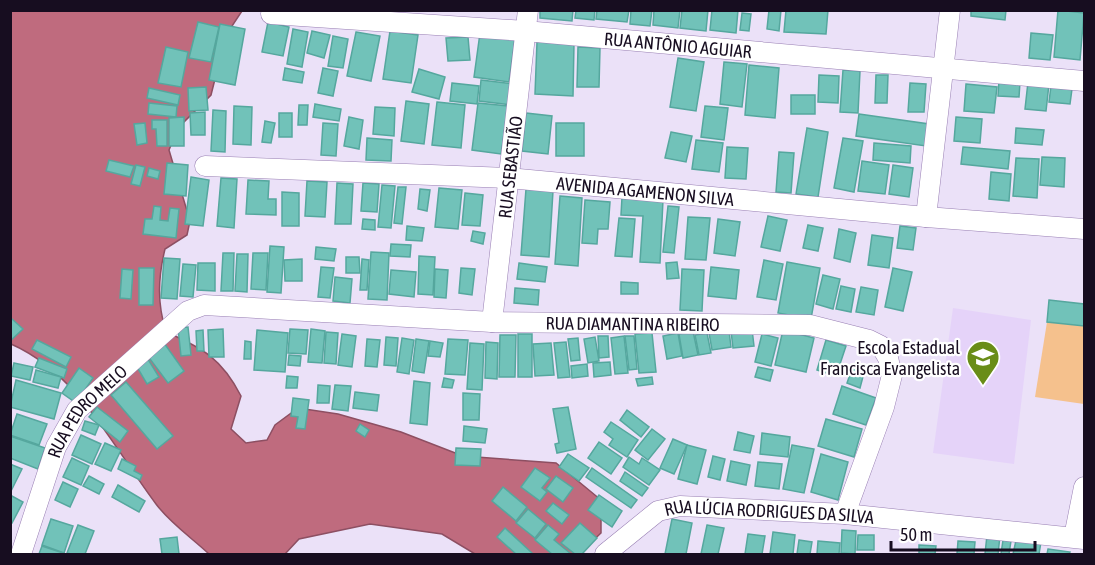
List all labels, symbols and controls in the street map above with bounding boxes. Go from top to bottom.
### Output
street label: RUA ANTÔNIO AGUIAR [603,28,752,62]
street label: RUA SEBASTIÃO [494,115,526,219]
street label: AVENIDA AGAMENON SILVA [555,172,735,210]
street label: RUA DIAMANTINA RIBEIRO [545,312,720,335]
place label: Escola Estadual Francisca Evangelista [820,337,960,379]
school or university icon: Escola Estadual Francisca Evangelista [965,339,1001,386]
street label: RUA PEDRO MELO [43,360,131,460]
street label: RUA LÚCIA RODRIGUES DA SILVA [662,495,875,527]
scale bar [891,514,1035,552]
text: 50 m [900,524,932,545]

